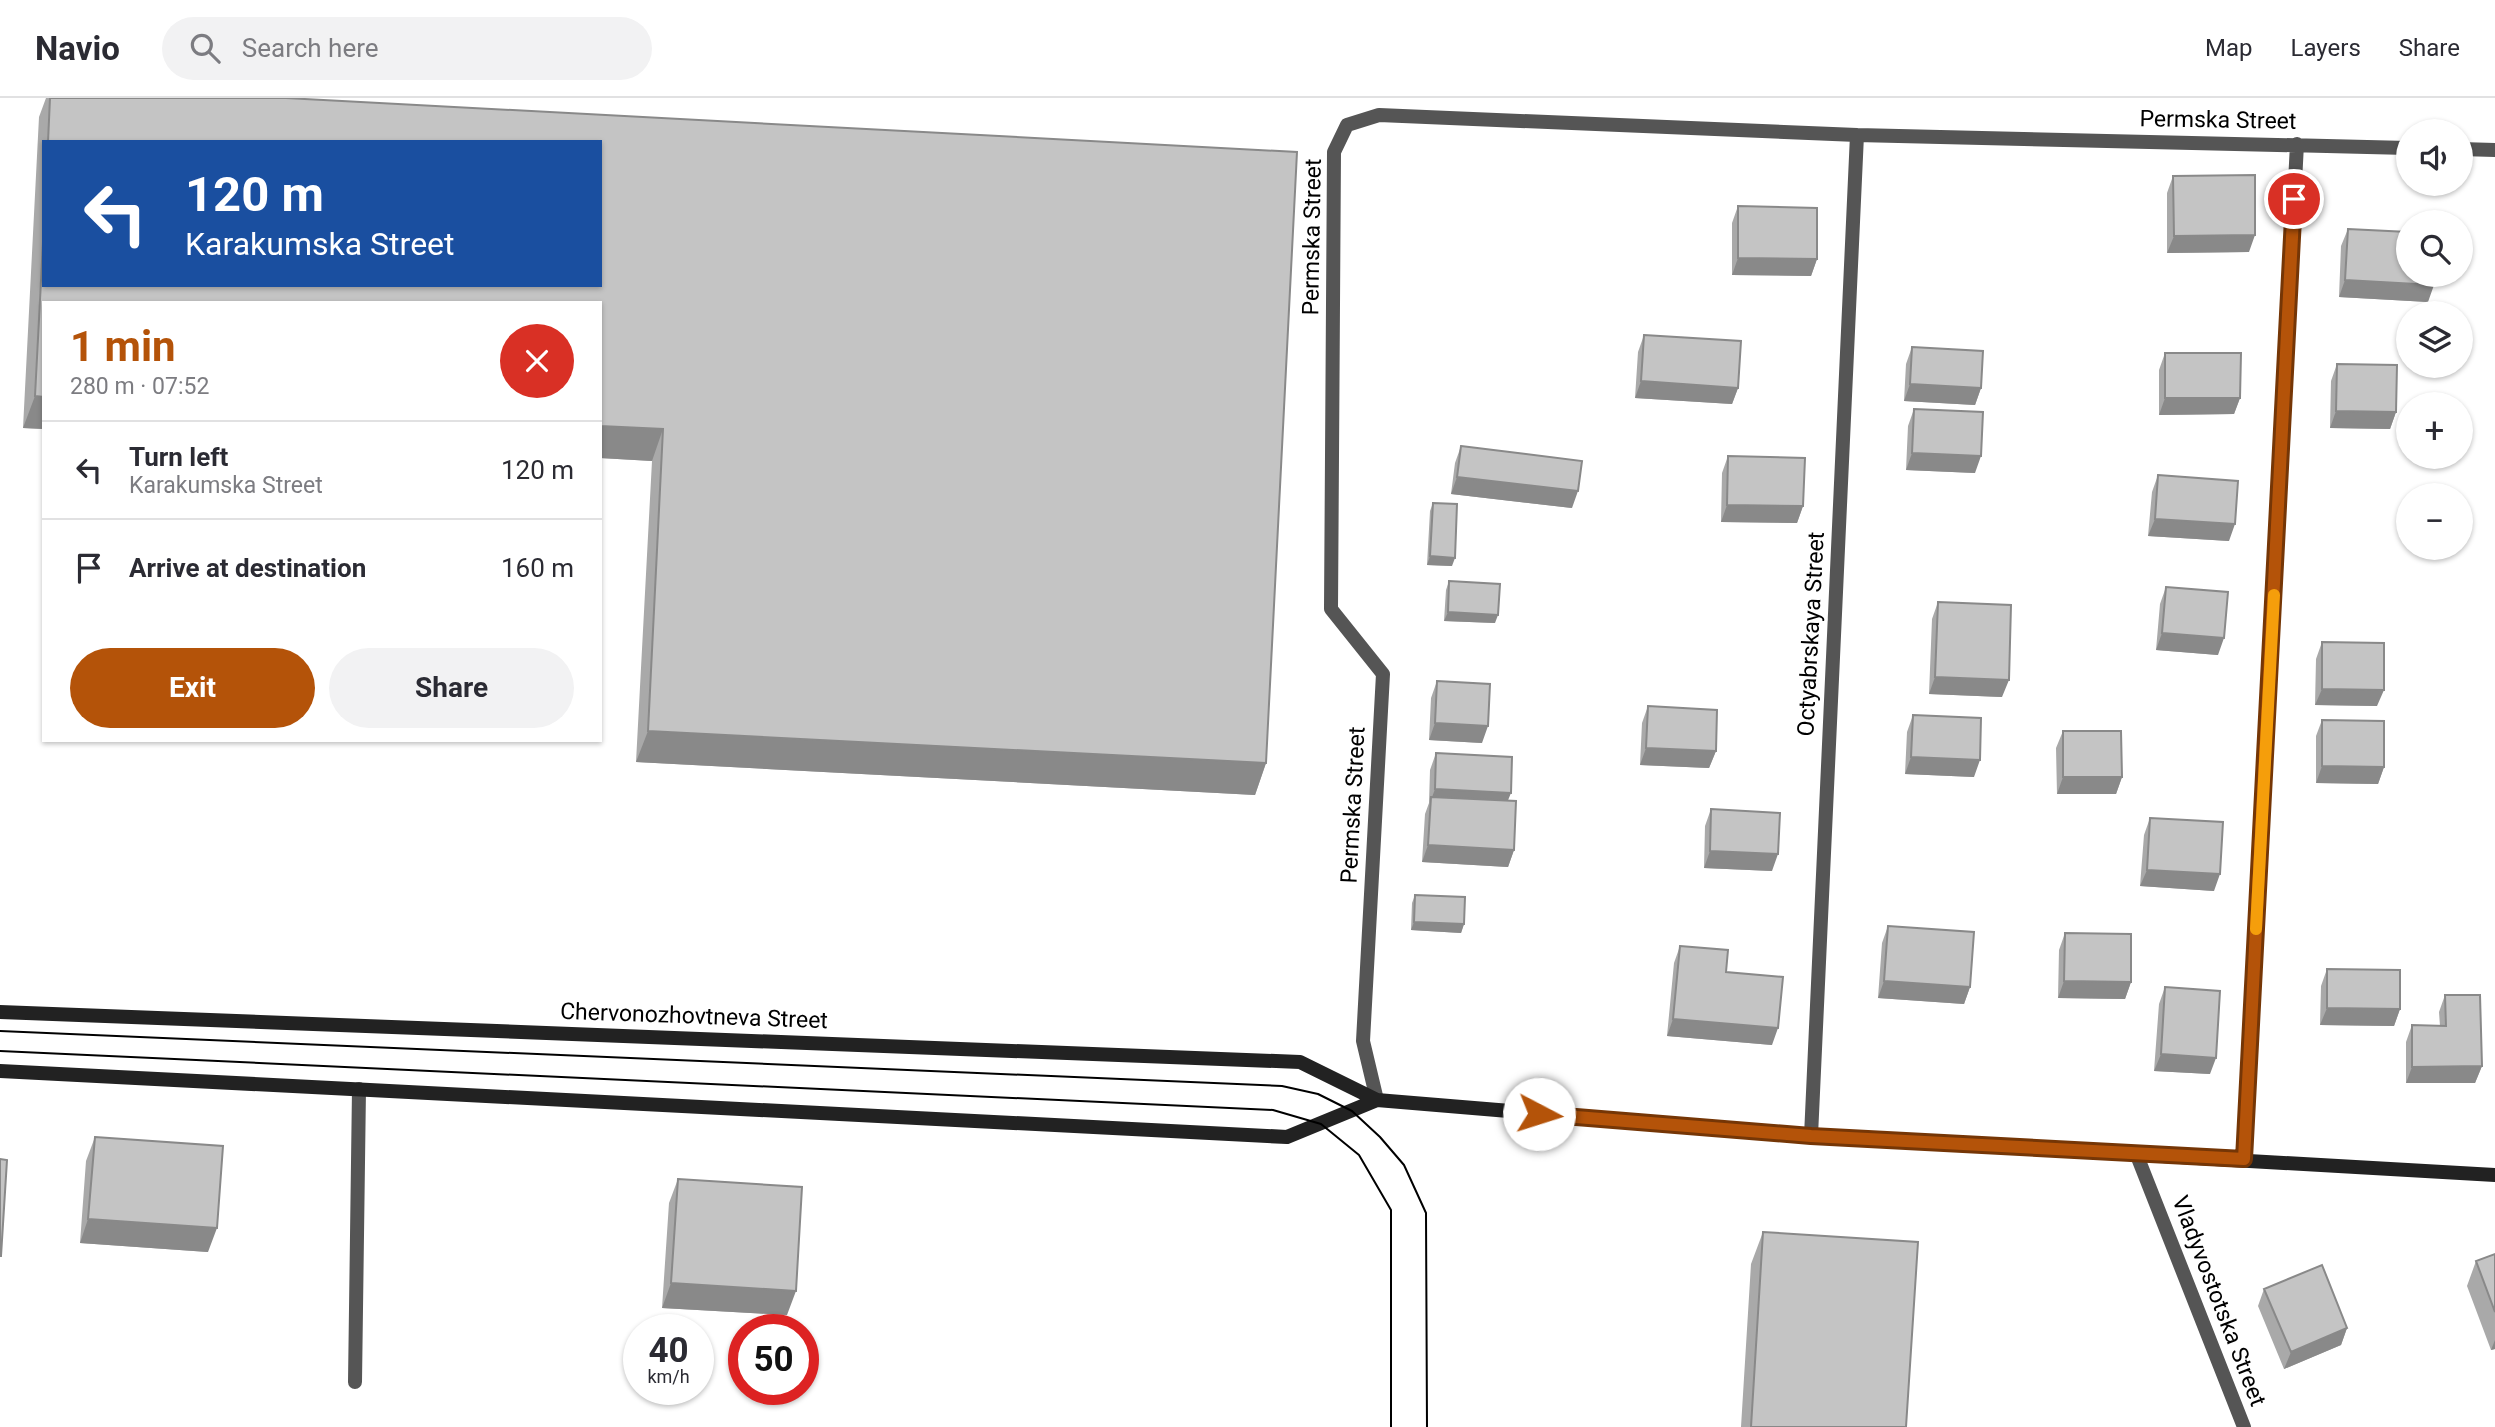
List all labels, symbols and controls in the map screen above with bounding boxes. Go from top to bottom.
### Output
search box [162,17,652,80]
text: Navio [35,29,120,68]
icon: search [186,29,224,67]
text: Search here [242,33,379,63]
text: Map [2205,34,2253,62]
text: Layers [2291,34,2361,62]
text: Share [2399,34,2460,62]
street label: Permska Street [2139,105,2297,135]
map controls [2396,119,2473,560]
button: sound [2396,119,2473,196]
street label: Permska Street [1297,158,1327,316]
text: 120 m [185,166,324,223]
icon: left [70,168,161,259]
pin [2264,169,2324,229]
icon: arrive [2275,180,2313,218]
button: search [2396,210,2473,287]
text: Karakumska Street [185,225,455,263]
button: layers [2396,301,2473,378]
text: 1 min [70,322,176,371]
button: close [500,324,574,398]
text: 280 m · 07:52 [70,373,209,400]
button: + [2396,392,2473,469]
text: Turn left [129,442,228,472]
icon: left [70,451,108,489]
text: 120 m [501,455,574,485]
text: Karakumska Street [129,472,323,499]
button: − [2396,483,2473,560]
street label: Octyabrskaya Street [1792,531,1830,737]
icon: arrive [70,549,108,587]
text: Arrive at destination [129,553,366,583]
text: 160 m [501,553,574,583]
button: Exit [70,648,315,728]
button: Share [329,648,574,728]
street label: Permska Street [1335,726,1371,884]
street label: Chervonozhovtneva Street [560,998,828,1034]
position arrow [1502,1077,1576,1151]
street label: Vladyvostotska Street [2166,1192,2272,1410]
speed limit sign: 50 [728,1314,819,1405]
text: 40 [648,1330,689,1371]
text: km/h [647,1366,690,1387]

